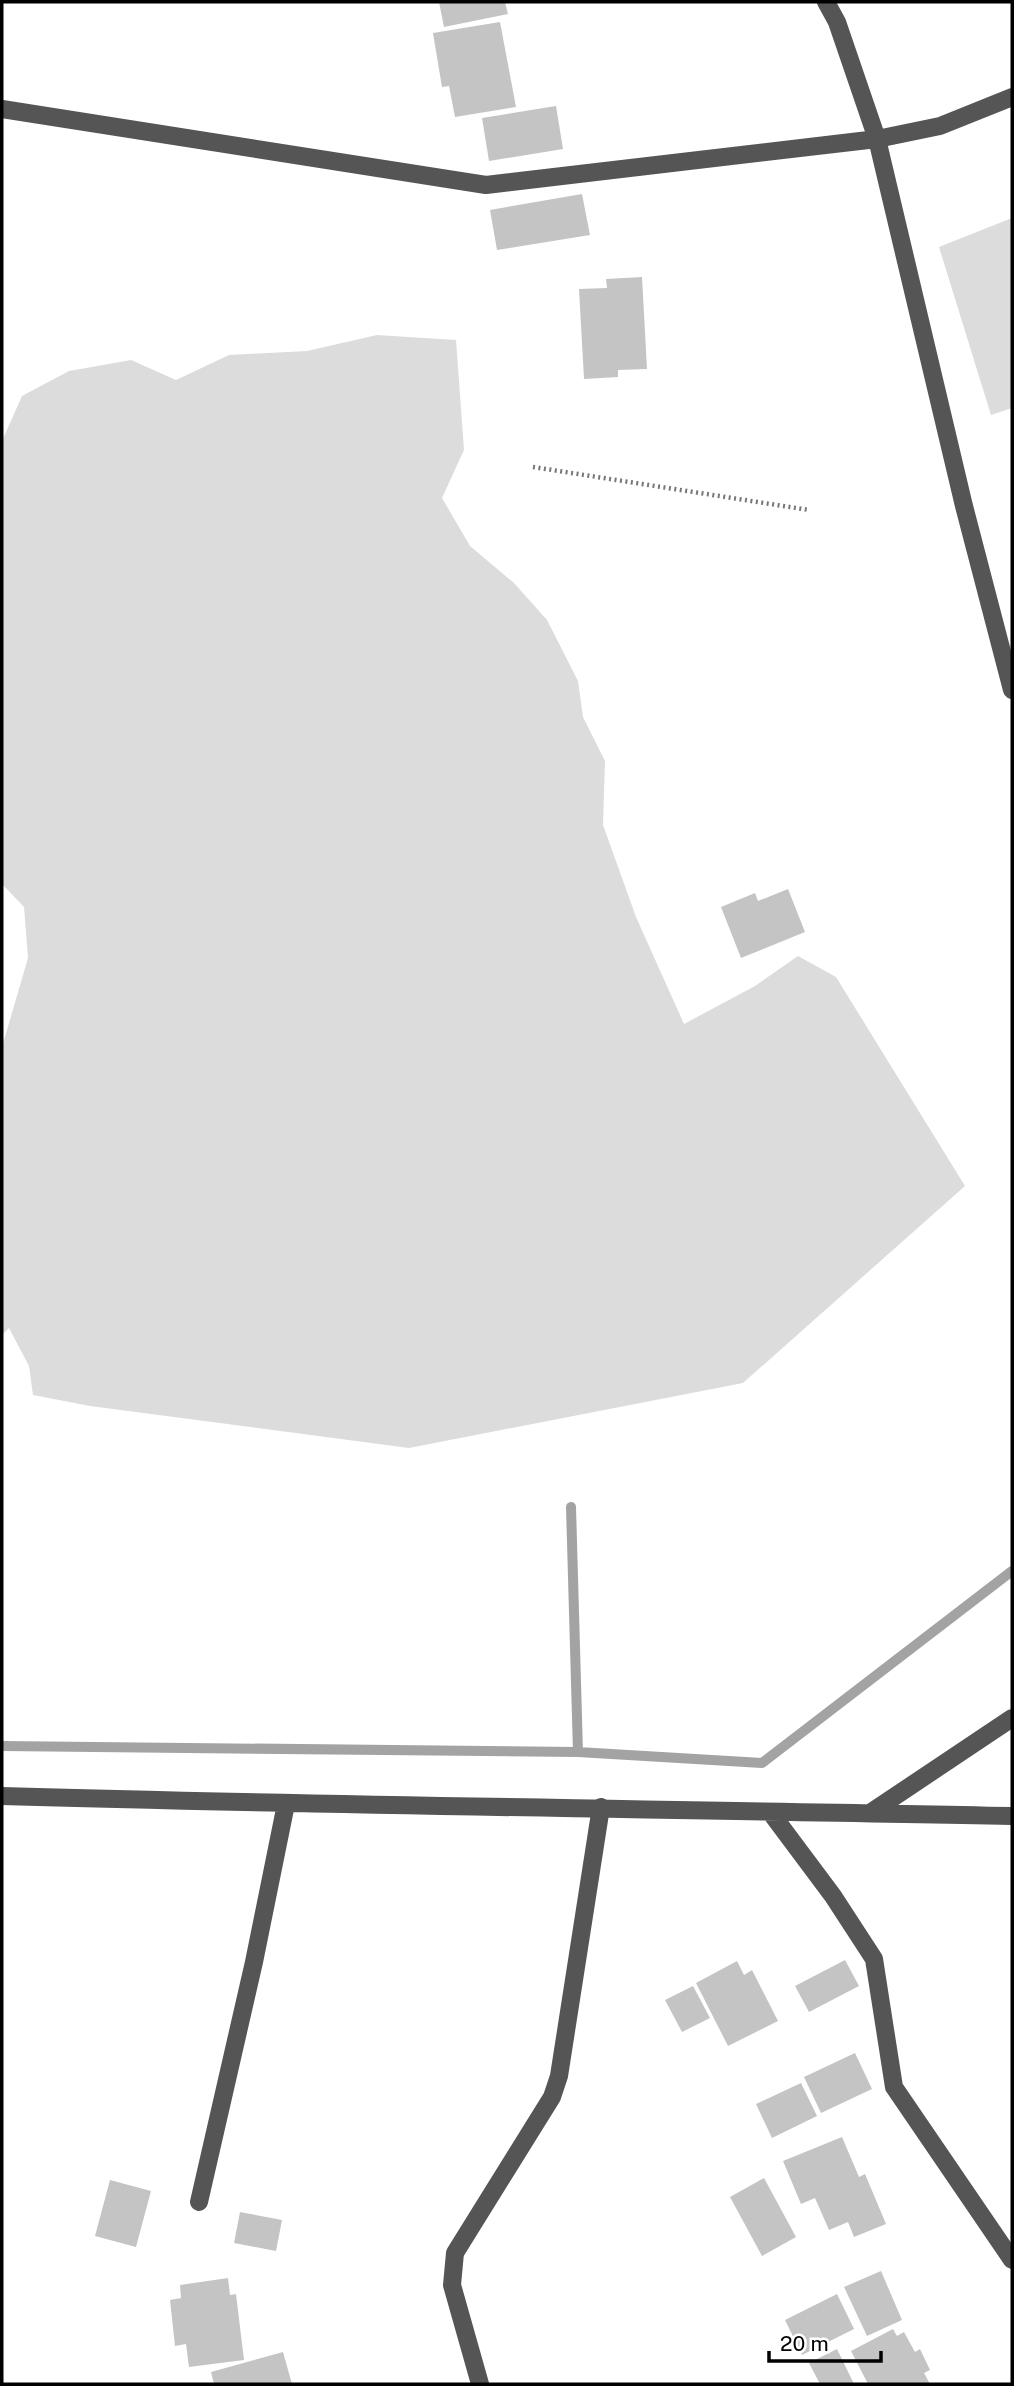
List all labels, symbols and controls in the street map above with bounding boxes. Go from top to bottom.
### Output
scale bar [769,2320,881,2364]
text: 20 m [780,2331,829,2356]

